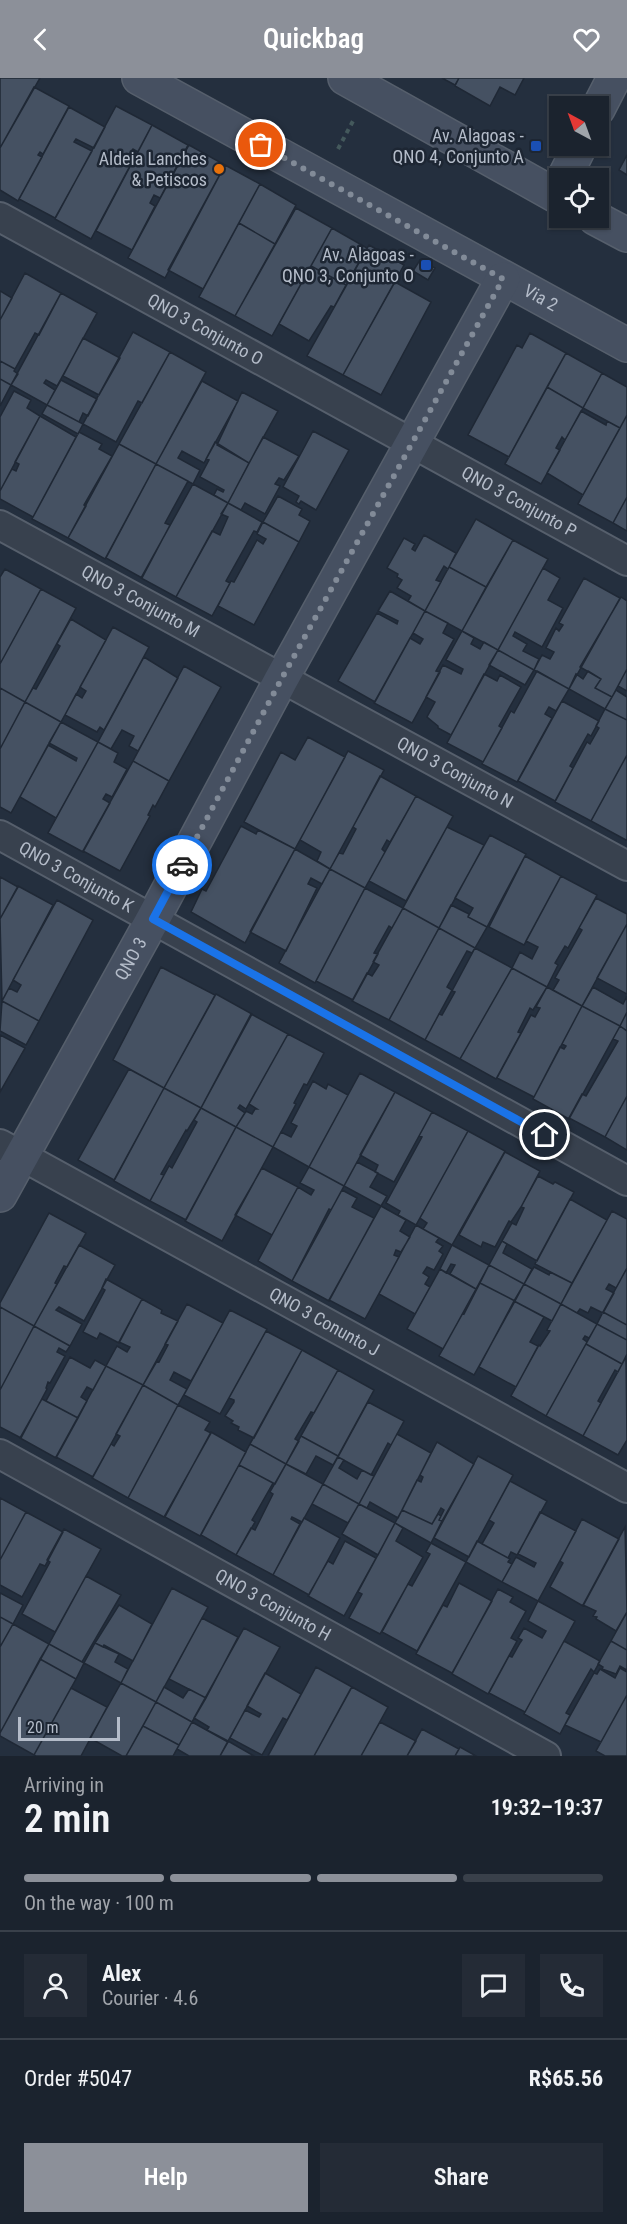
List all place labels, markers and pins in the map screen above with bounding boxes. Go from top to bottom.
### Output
pin [235,119,286,170]
place label: Av. Alagoas - QNO 4, Conjunto A [392,125,525,167]
marker: Av. Alagoas - QNO 4, Conjunto A [529,139,543,153]
place label: Aldeia Lanches & Petiscos [99,148,207,190]
marker: Aldeia Lanches & Petiscos [212,162,226,176]
place label: Av. Alagoas - QNO 3, Conjunto O [282,244,415,286]
marker: Av. Alagoas - QNO 3, Conjunto O [419,258,433,272]
pin [519,1109,570,1160]

